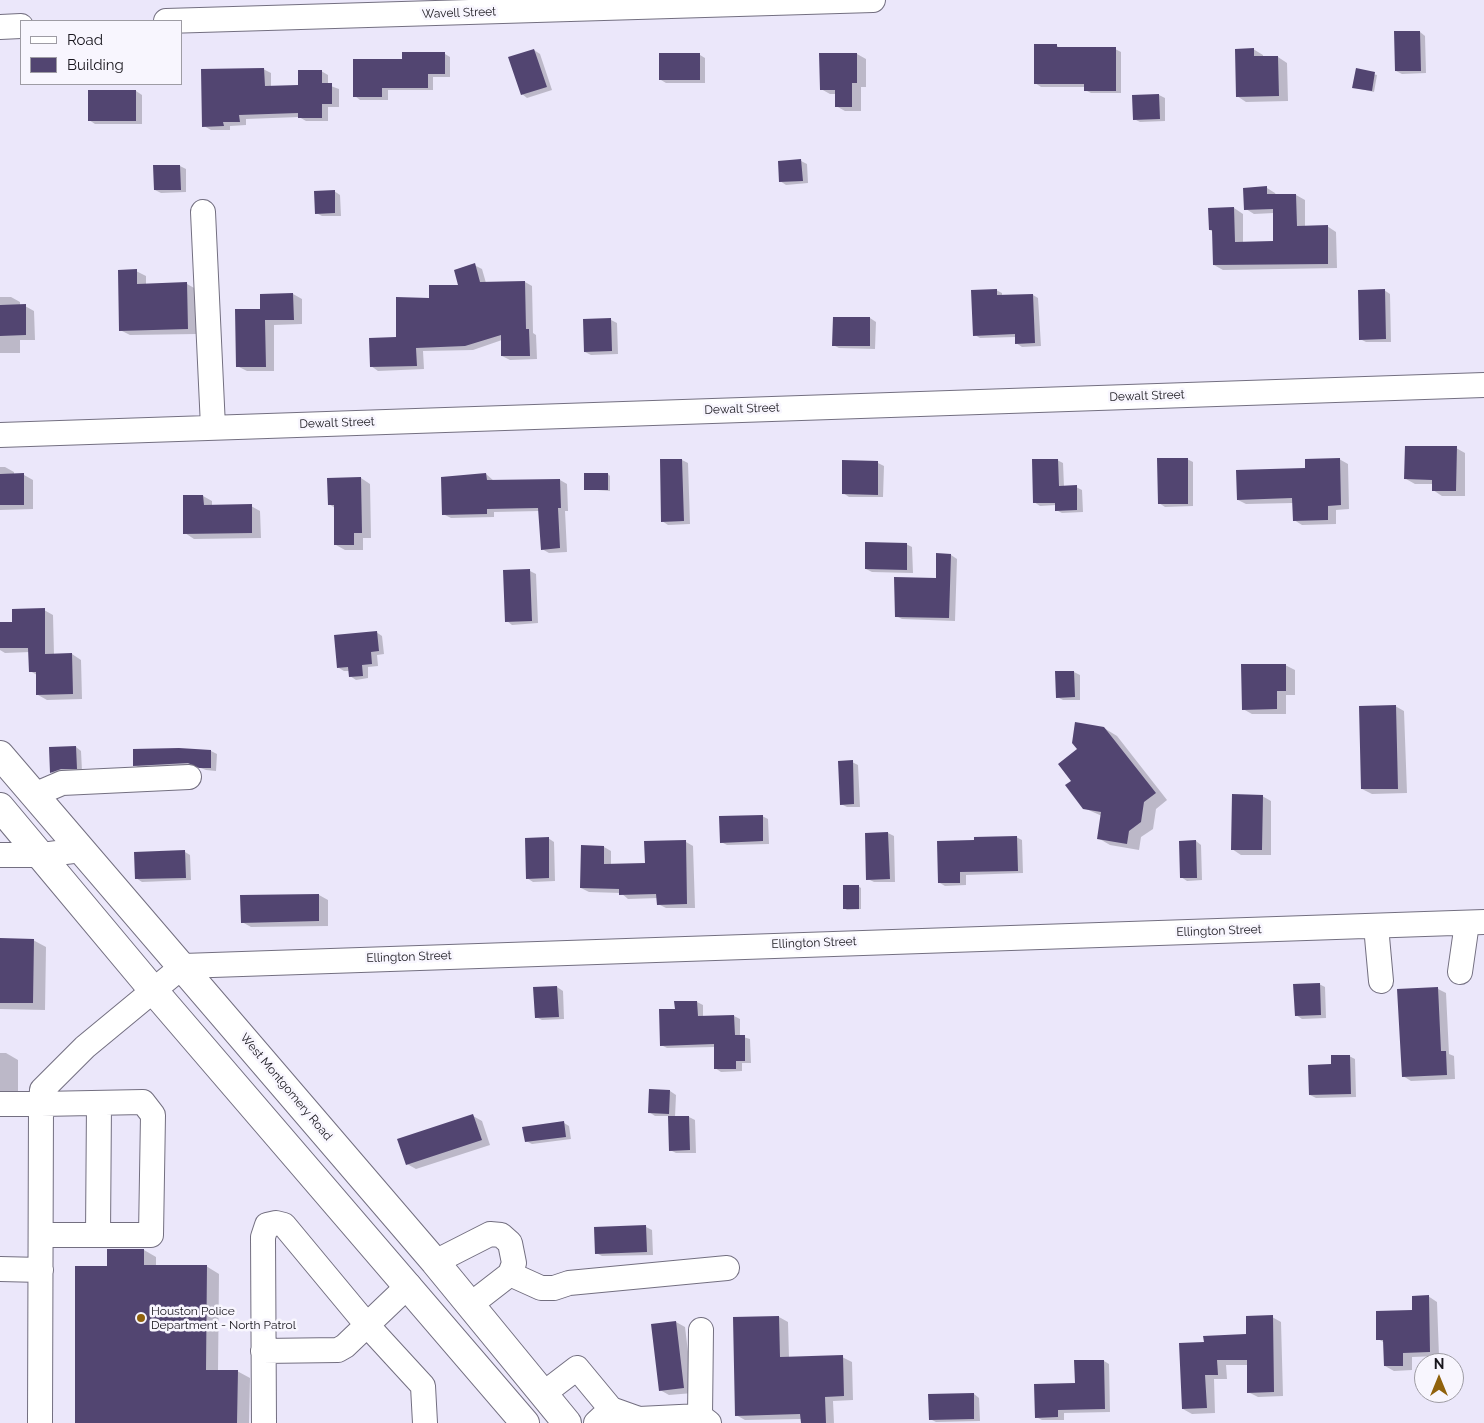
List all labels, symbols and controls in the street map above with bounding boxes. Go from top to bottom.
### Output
street label: Wavell Street [422,5,496,21]
legend [20,20,182,85]
text: Road [67,31,103,49]
text: Building [67,56,124,74]
street label: Dewalt Street [1109,387,1185,405]
street label: Dewalt Street [704,400,780,418]
street label: Dewalt Street [299,414,375,432]
street label: Ellington Street [1176,922,1262,940]
street label: Ellington Street [771,934,857,952]
street label: Ellington Street [366,948,452,966]
street label: West Montgomery Road [237,1031,335,1143]
place label: Houston Police Department - North Patrol [151,1304,296,1332]
marker: Houston Police Department - North Patrol [135,1312,147,1324]
north arrow [1414,1353,1464,1403]
text: N [1434,1356,1444,1372]

